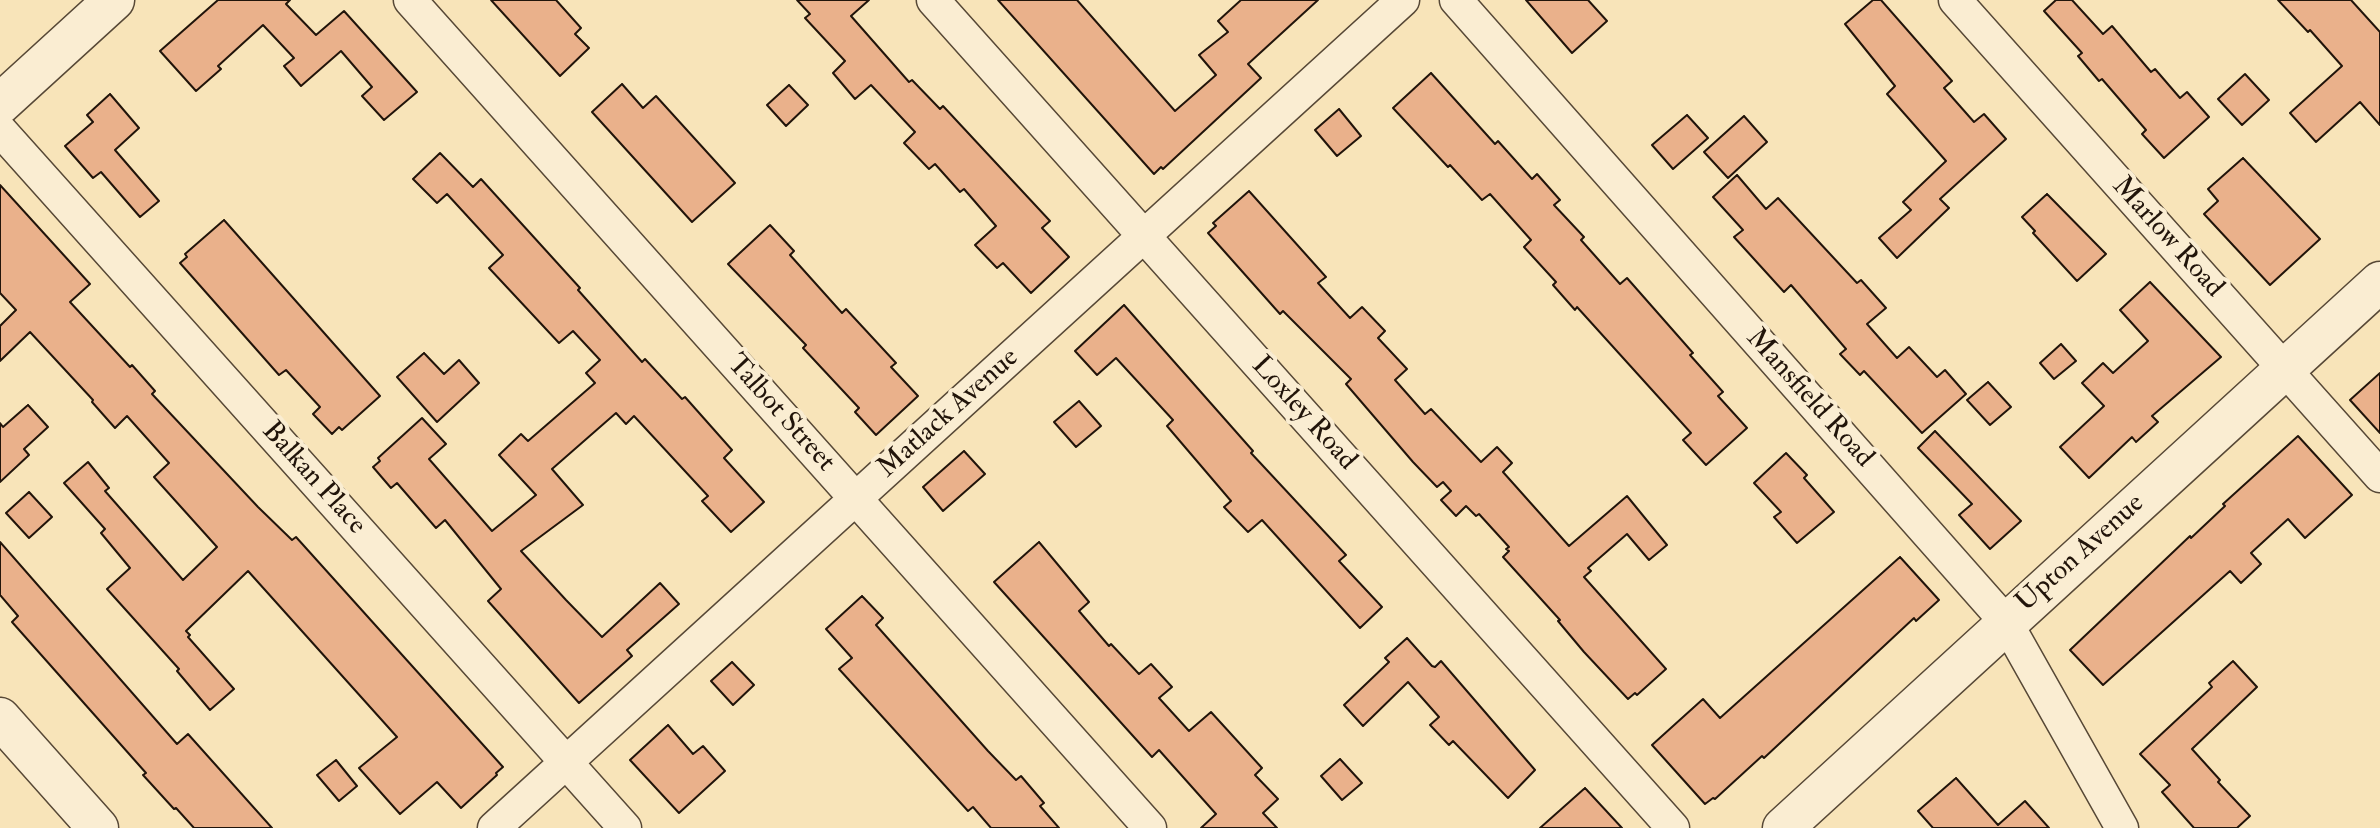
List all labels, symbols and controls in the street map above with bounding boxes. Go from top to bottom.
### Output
street label: Marlow Road [2104,171,2230,305]
street label: Mansfield Road [1738,323,1880,475]
street label: Matlack Avenue [872,342,1026,486]
street label: Talbot Street [719,349,841,479]
street label: Loxley Road [1243,350,1363,478]
street label: Balkan Place [254,416,372,542]
street label: Upton Avenue [2010,488,2152,620]

